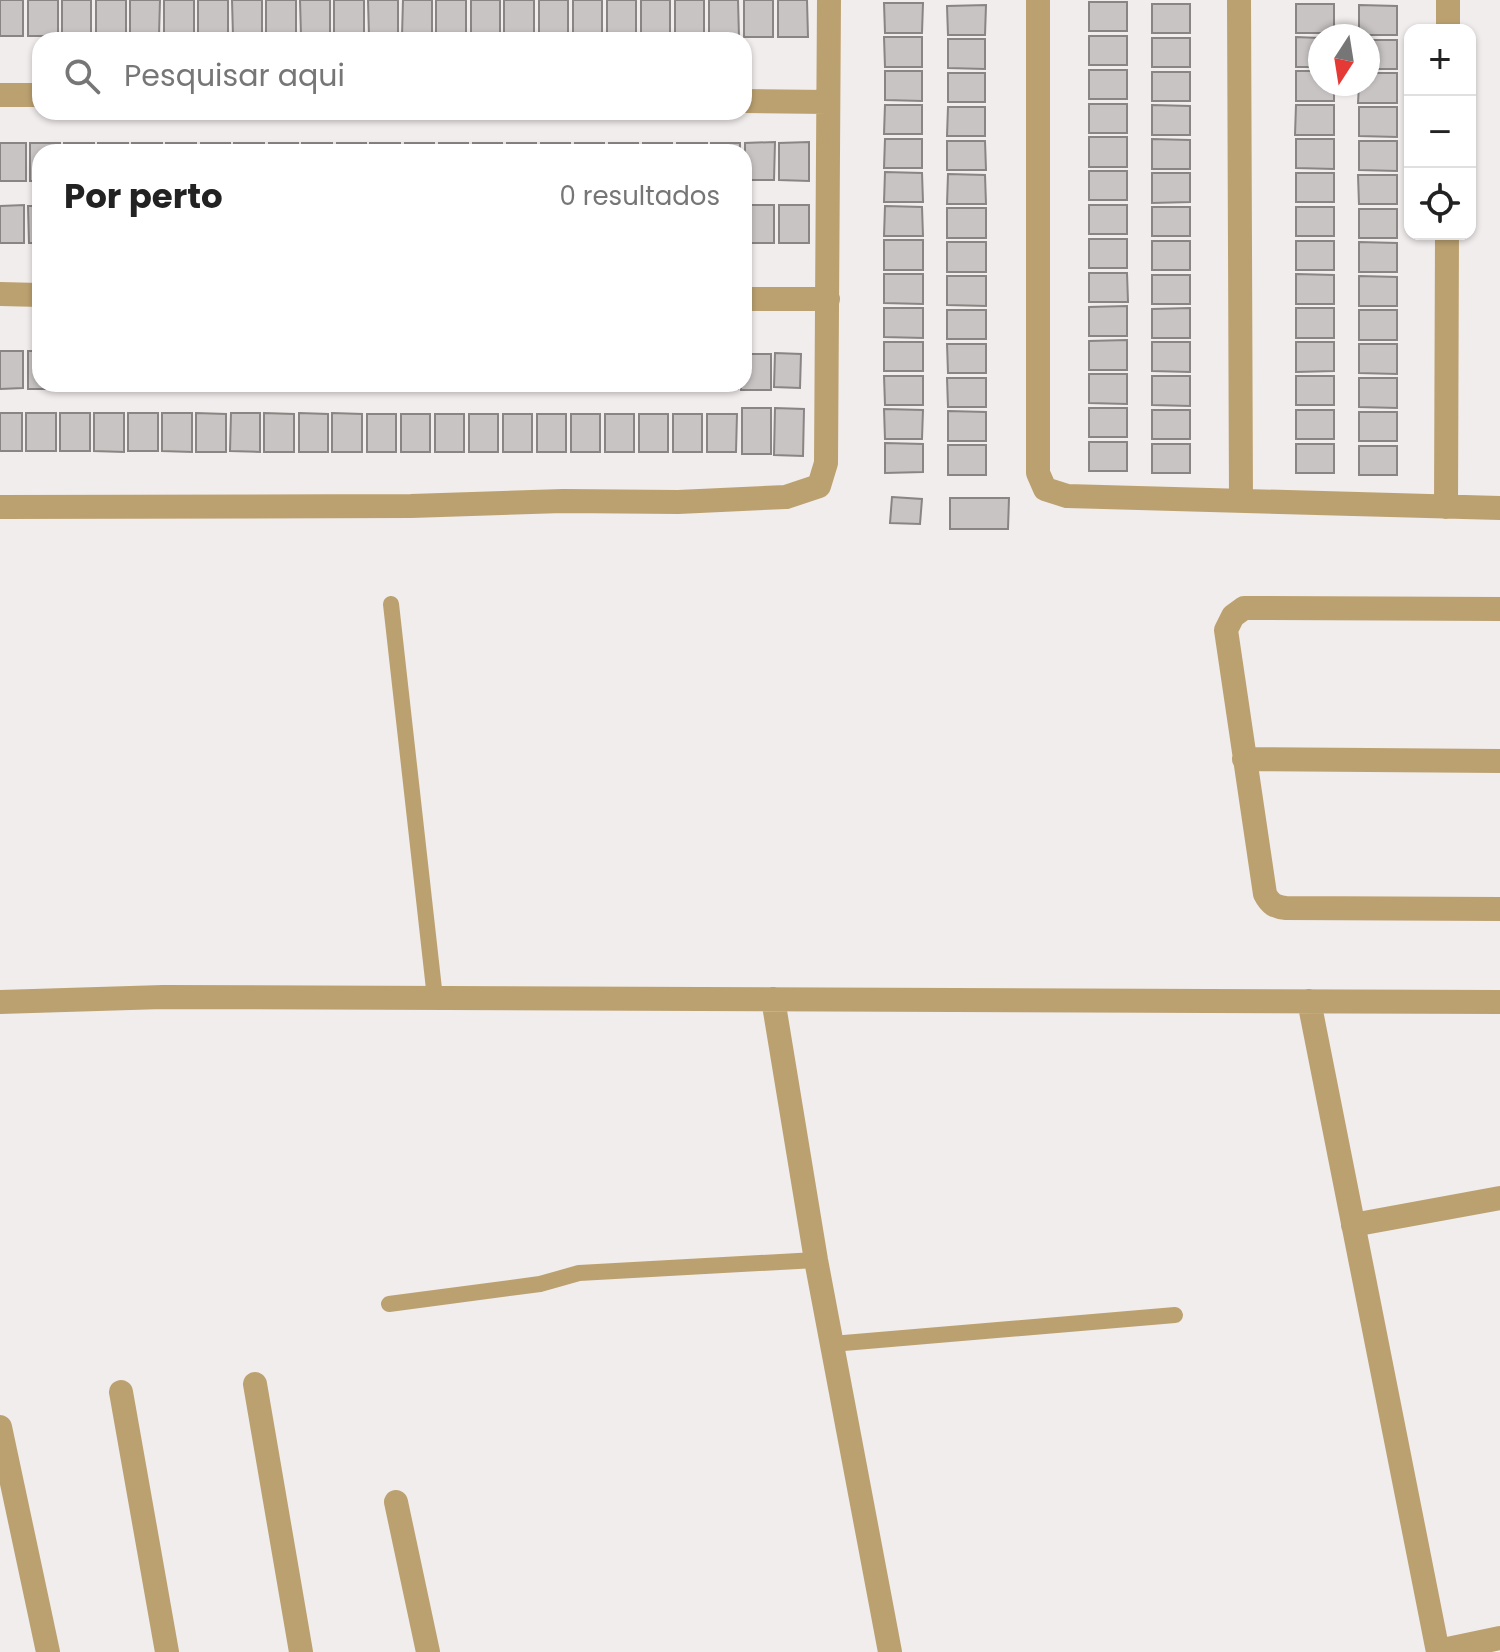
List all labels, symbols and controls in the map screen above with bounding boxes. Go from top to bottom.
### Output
north arrow [1308,24,1380,96]
map controls [1404,24,1476,240]
button: + [1404,24,1476,96]
search box [32,32,752,120]
icon: search [60,54,104,98]
text: Pesquisar aqui [124,54,345,97]
button: − [1404,96,1476,168]
button: locate [1404,168,1476,240]
text: Por perto [64,172,223,220]
text: 0 resultados [559,178,720,214]

